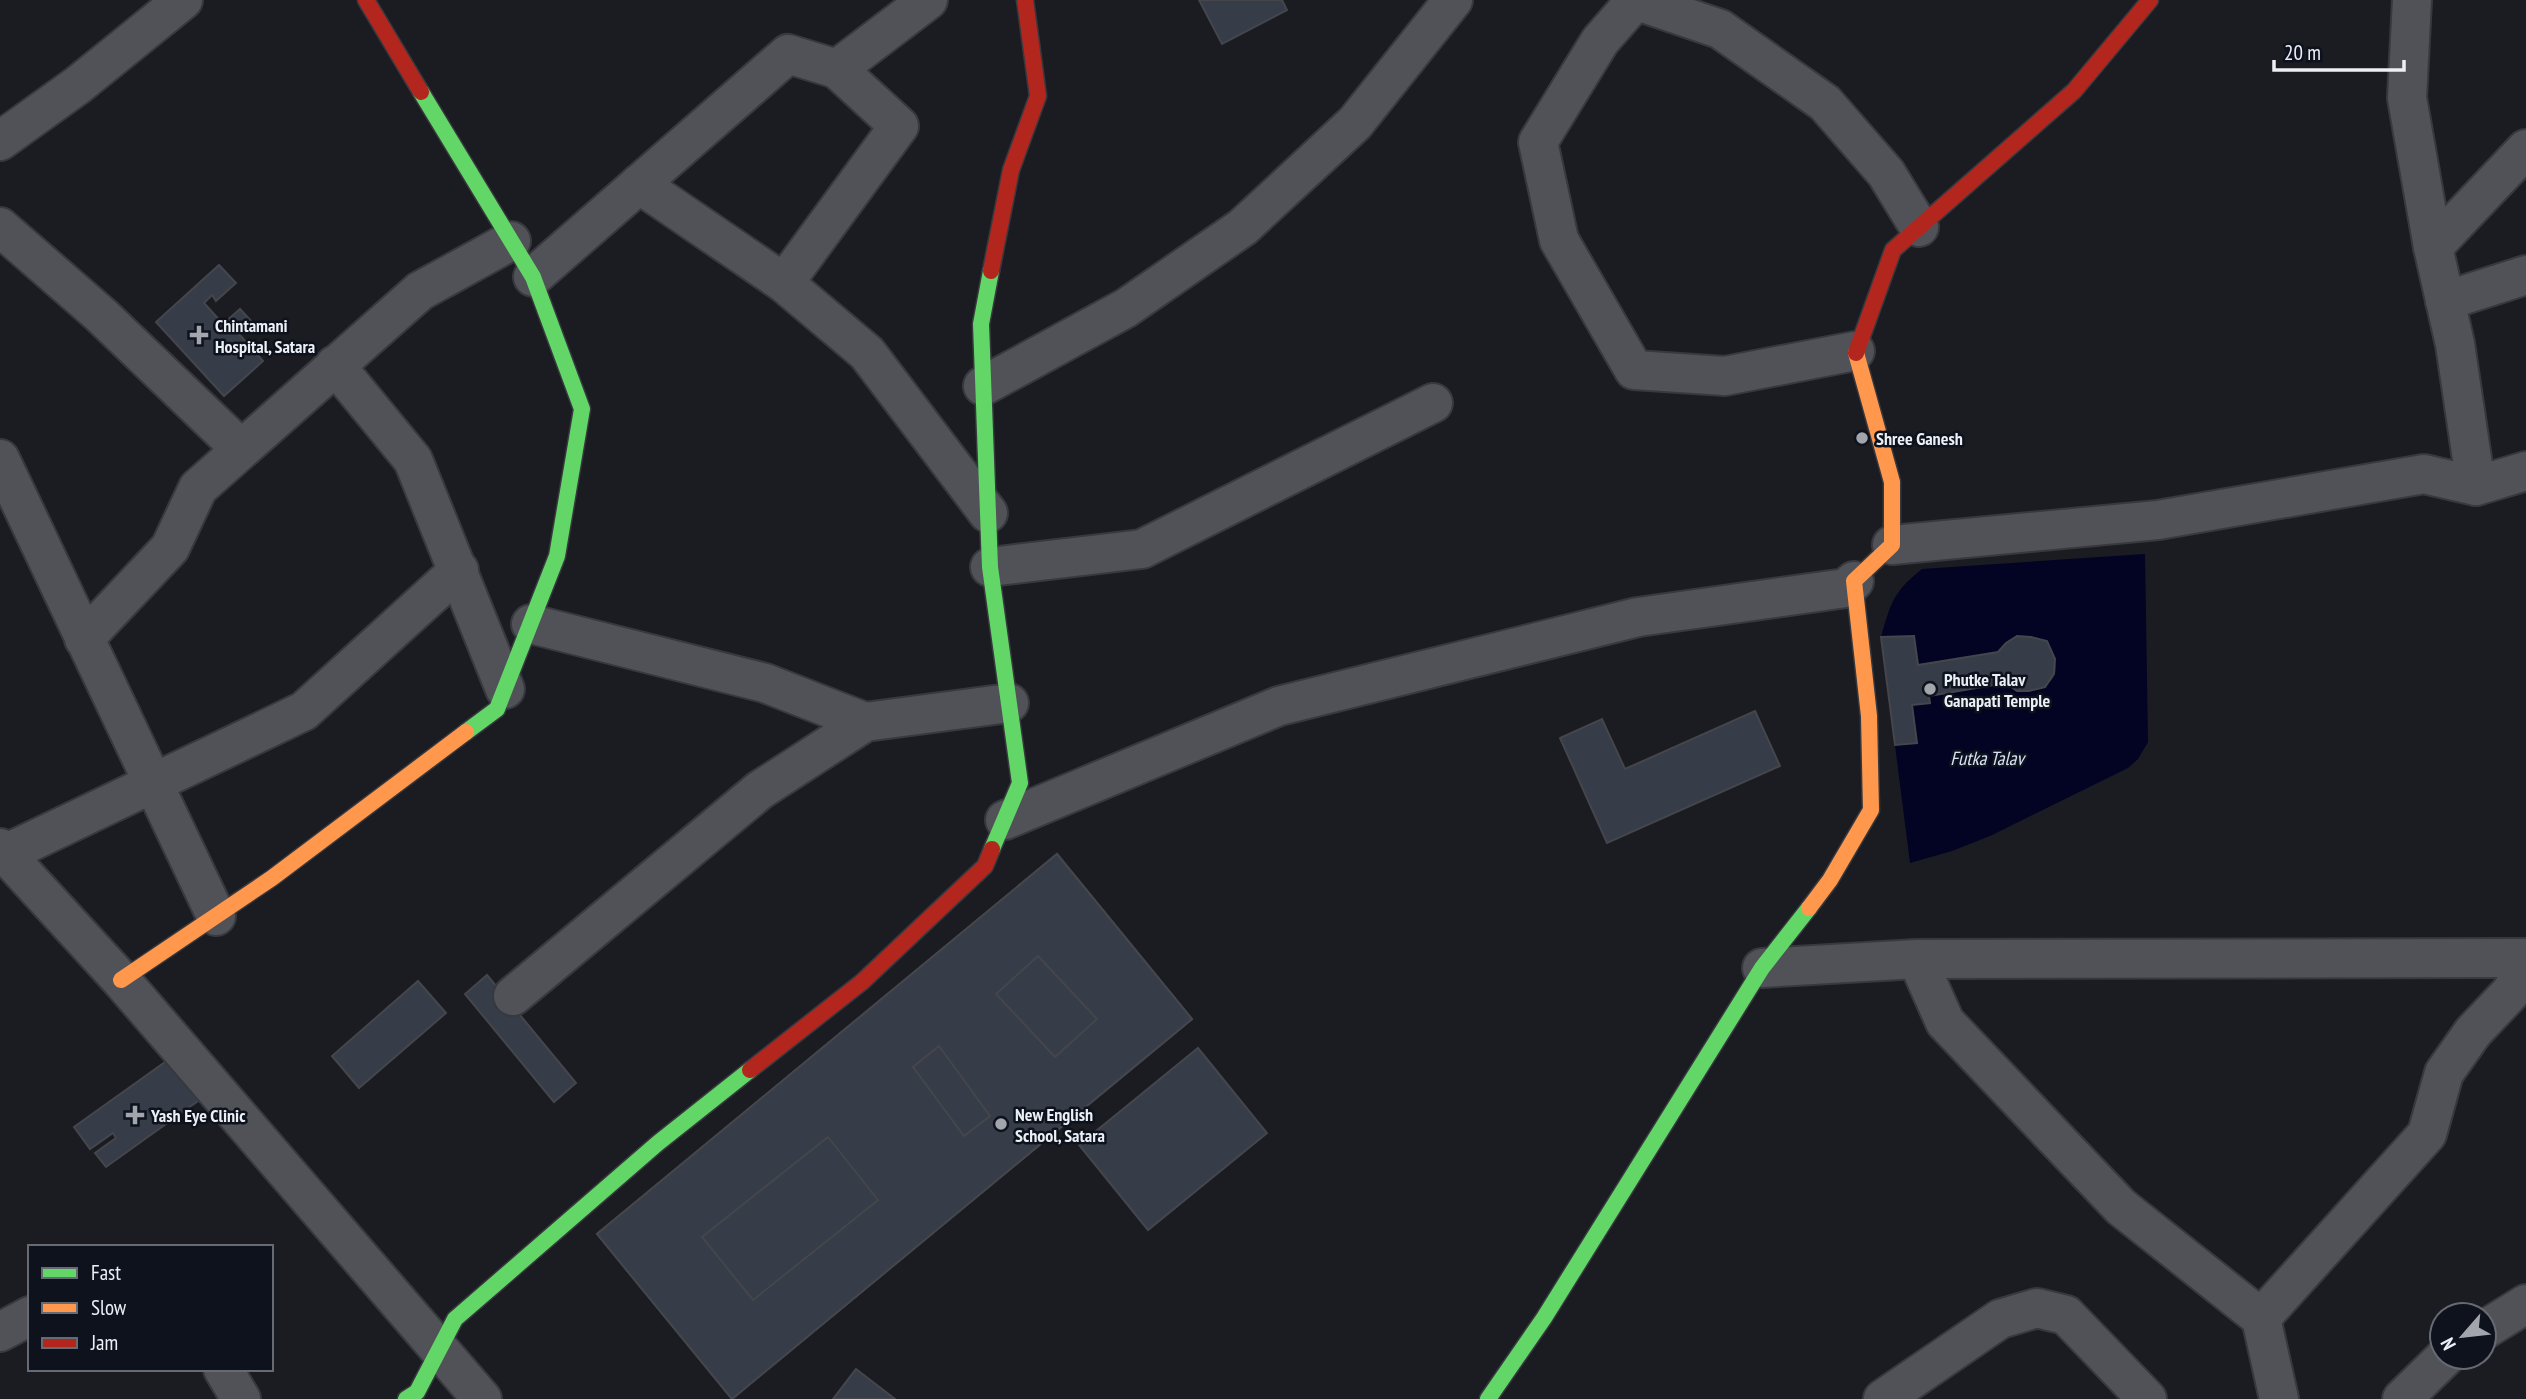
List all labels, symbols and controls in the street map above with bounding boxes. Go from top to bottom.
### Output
scale bar [2274,28,2404,72]
text: 20 m [2284,39,2321,66]
place label: Chintamani Hospital, Satara [215,314,315,358]
marker: Chintamani Hospital, Satara [189,325,209,345]
place label: Shree Ganesh [1876,427,1963,450]
marker: Shree Ganesh [1854,430,1870,446]
place label: Phutke Talav Ganapati Temple [1944,668,2051,712]
marker: Phutke Talav Ganapati Temple [1922,681,1938,697]
water label: Futka Talav [1950,746,2026,770]
place label: New English School, Satara [1015,1103,1105,1147]
place label: Yash Eye Clinic [150,1104,246,1127]
marker: Yash Eye Clinic [125,1105,145,1125]
marker: New English School, Satara [993,1116,1009,1132]
legend [28,1245,273,1371]
text: Fast [91,1259,121,1286]
text: Slow [91,1294,127,1321]
north arrow [2428,1301,2498,1371]
text: Jam [90,1329,118,1356]
text: N [2435,1334,2461,1354]

